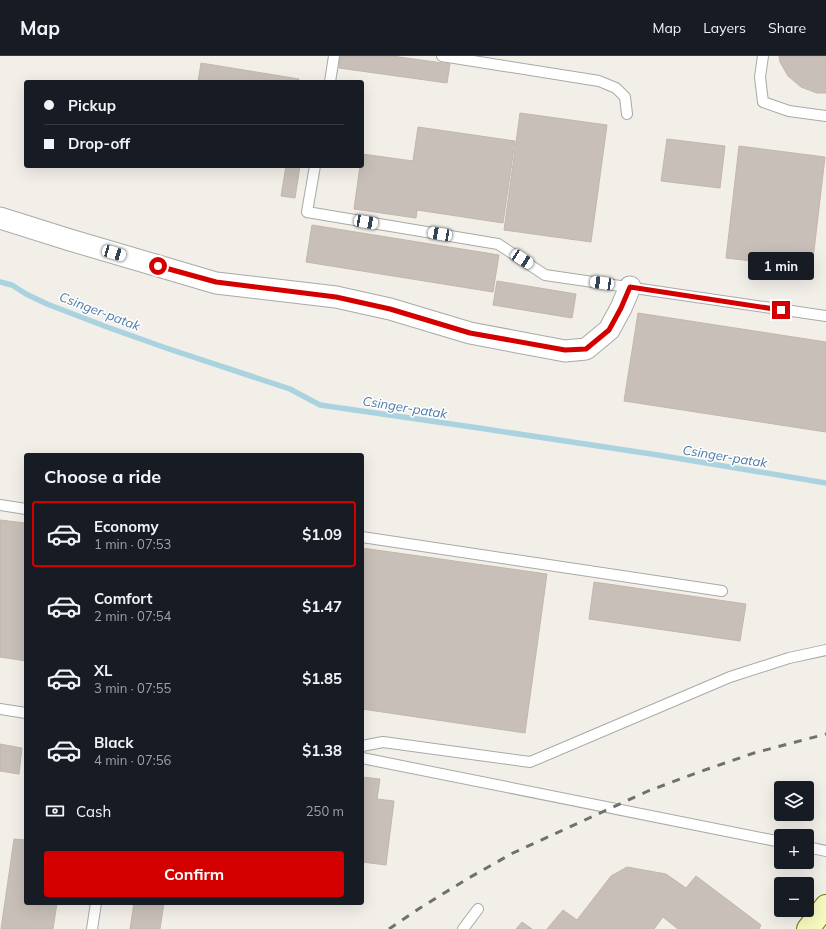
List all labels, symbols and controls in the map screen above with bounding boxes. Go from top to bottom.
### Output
text: Map [20,16,60,40]
text: Map [652,19,681,37]
text: Layers [703,19,746,37]
text: Share [768,19,806,37]
text: Pickup [68,96,116,115]
text: Drop-off [68,134,130,153]
car [353,214,379,230]
car [427,226,453,242]
car [101,244,127,262]
car [509,247,535,271]
callout: 1 min [748,252,814,280]
route start [149,257,167,275]
text: 1 min [764,258,798,274]
car [589,275,615,291]
water label: Csinger-patak [57,288,143,334]
route end [772,301,790,319]
water label: Csinger-patak [362,392,449,422]
water label: Csinger-patak [682,441,769,471]
text: Choose a ride [44,465,161,488]
icon: car [46,516,82,552]
text: Economy [94,517,159,536]
text: $1.09 [302,525,342,544]
text: 1 min · 07:53 [94,536,171,552]
icon: car [46,588,82,624]
text: Comfort [94,589,152,608]
text: $1.47 [302,597,342,616]
text: 2 min · 07:54 [94,608,171,624]
icon: car [46,660,82,696]
text: XL [94,661,112,680]
text: $1.85 [302,669,342,688]
text: 3 min · 07:55 [94,680,171,696]
icon: car [46,732,82,768]
text: Black [94,733,133,752]
text: $1.38 [302,741,342,760]
text: 4 min · 07:56 [94,752,171,768]
map controls [774,781,814,917]
button: layers [774,781,814,821]
icon: cash [44,800,66,822]
text: Cash [76,802,111,821]
text: 250 m [306,803,344,819]
button: + [774,829,814,869]
button: Confirm [44,851,344,897]
button: − [774,877,814,917]

